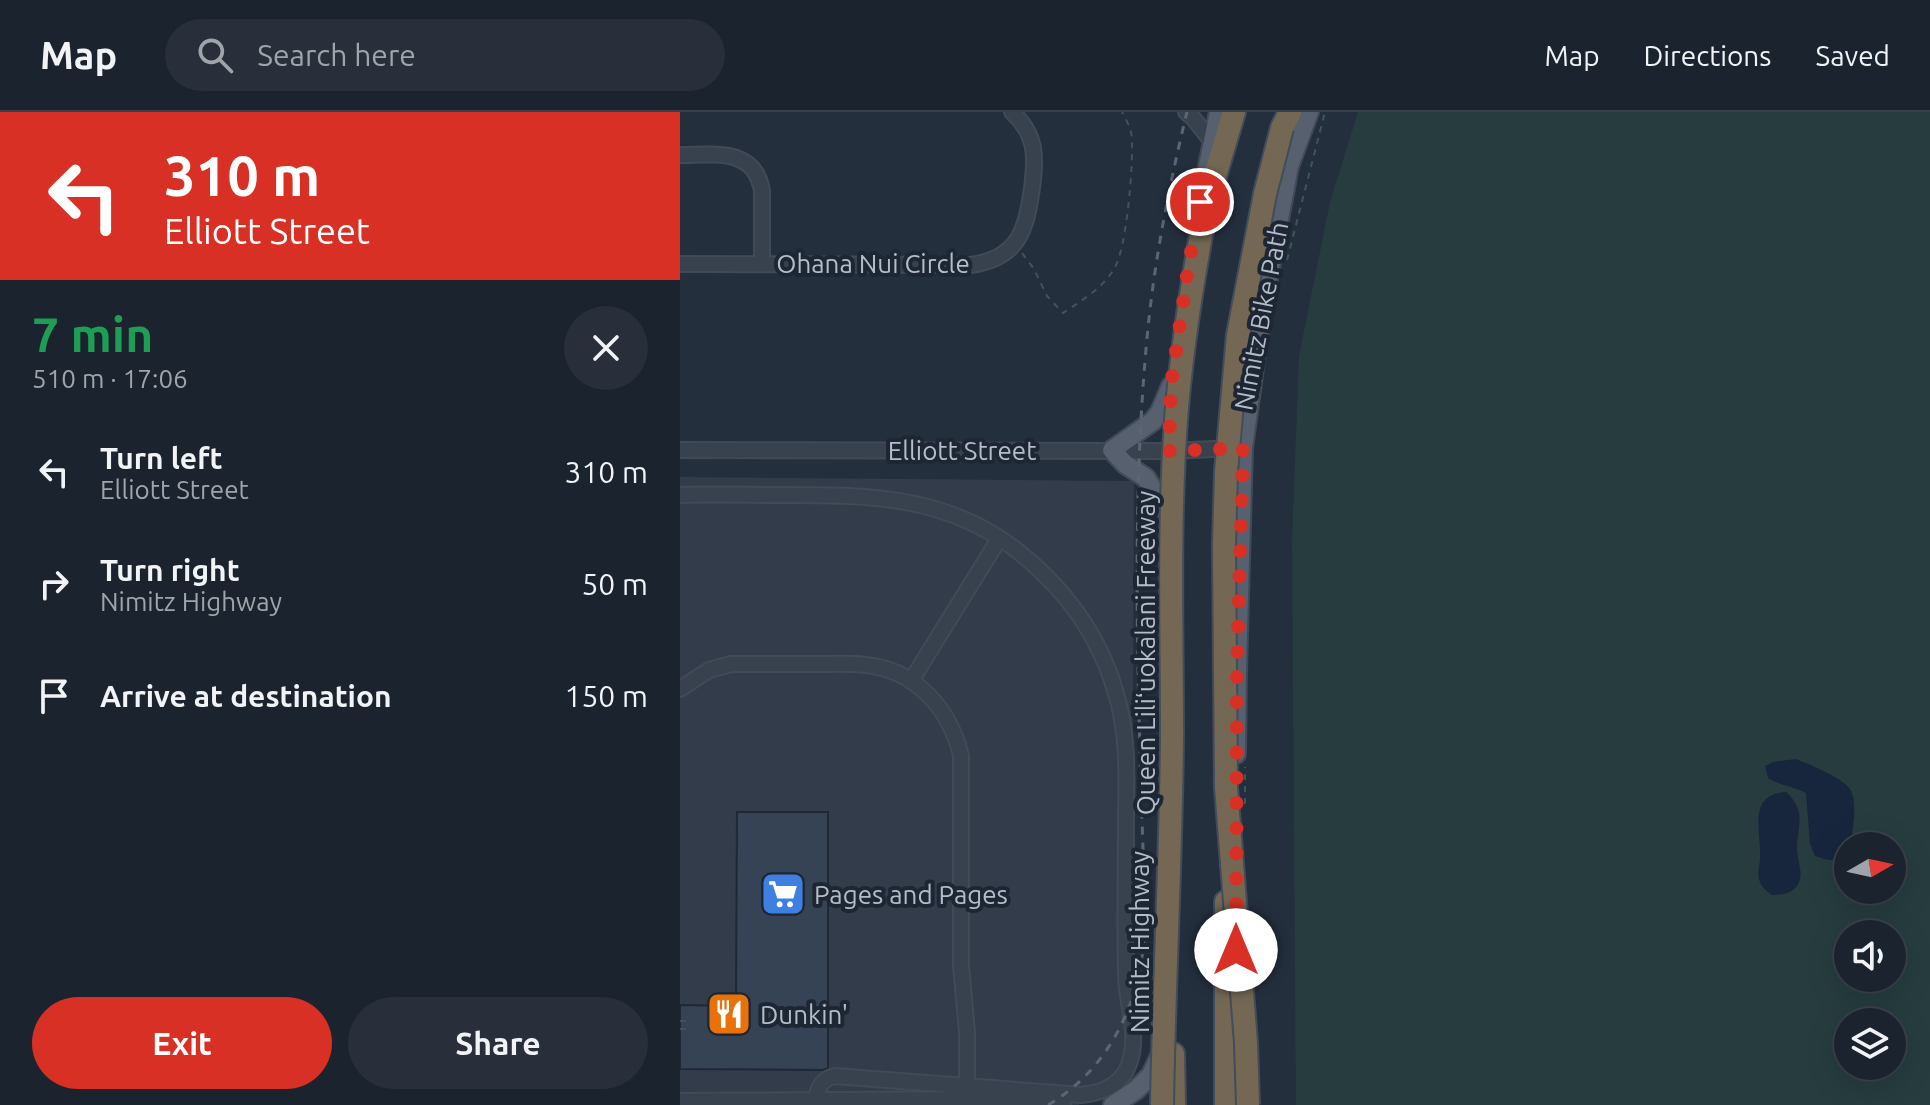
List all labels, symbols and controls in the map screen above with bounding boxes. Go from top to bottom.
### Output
search box [165,19,725,91]
icon: search [193,33,237,77]
text: Map [40,34,117,76]
text: Search here [257,38,416,72]
text: Map [1544,40,1600,71]
text: Directions [1644,40,1771,71]
text: Saved [1815,40,1890,71]
icon: left [32,144,136,248]
text: 310 m [164,144,320,207]
pin [1166,168,1234,236]
icon: arrive [1178,180,1222,224]
text: Elliott Street [164,210,370,251]
street label: Nimitz Bike Path [1229,219,1293,413]
street label: Ohana Nui Circle [776,249,970,278]
button: close [564,306,648,390]
text: 7 min [32,307,153,361]
text: 510 m · 17:06 [32,364,188,393]
street label: Elliott Street [888,436,1036,465]
text: Turn left [100,441,222,475]
icon: left [32,450,76,494]
text: 310 m [564,455,648,489]
text: Elliott Street [100,475,249,504]
street label: Queen Liliʻuokalani Freeway [1131,491,1160,815]
text: Turn right [100,553,240,587]
icon: right [32,562,76,606]
text: 50 m [581,567,648,601]
text: Nimitz Highway [100,587,282,616]
icon: arrive [32,674,76,718]
text: Arrive at destination [100,679,392,713]
text: 150 m [564,679,648,713]
north arrow [1834,832,1906,904]
map controls [1834,832,1906,1080]
street label: Nimitz Highway [1125,851,1154,1033]
supermarket icon: Pages and Pages [759,870,807,918]
place label: Pages and Pages [814,880,1008,909]
position arrow [1194,908,1278,992]
button: sound [1834,920,1906,992]
restaurant icon: Dunkin' [705,990,753,1038]
button: Exit [32,997,332,1089]
button: Share [348,997,648,1089]
place label: Dunkin' [760,1000,848,1029]
button: layers [1834,1008,1906,1080]

